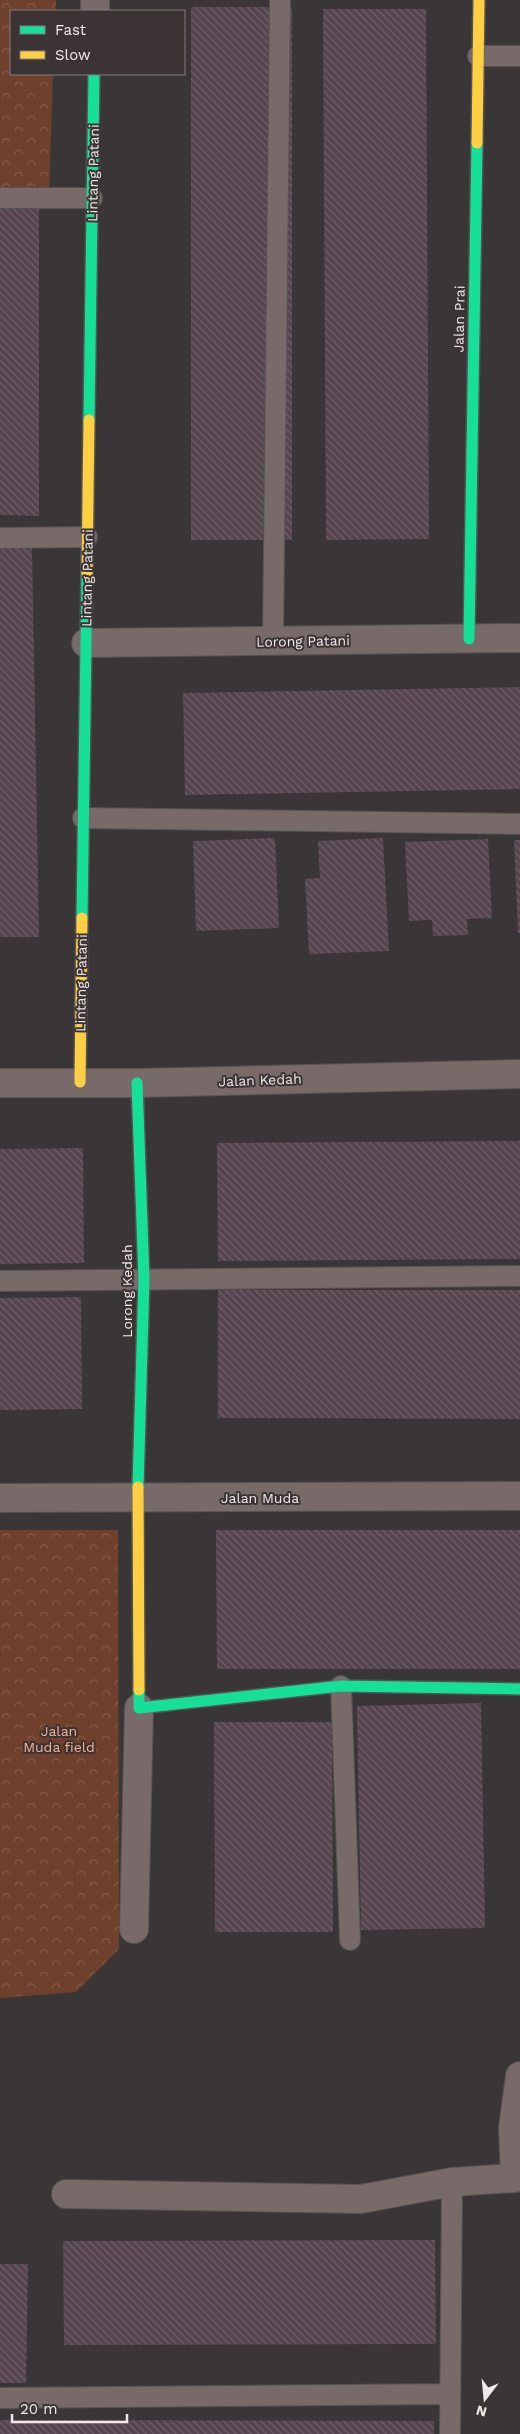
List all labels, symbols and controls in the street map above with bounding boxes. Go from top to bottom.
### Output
legend [10,10,185,75]
text: Fast [55,21,87,39]
text: Slow [55,46,91,64]
street label: Lintang Patani [84,124,102,222]
street label: Jalan Prai [450,285,468,353]
street label: Lintang Patani [78,529,96,627]
street label: Lorong Patani [256,632,350,650]
street label: Lintang Patani [72,934,90,1032]
street label: Jalan Kedah [218,1071,302,1089]
street label: Lorong Kedah [119,1244,135,1338]
street label: Jalan Muda [221,1490,299,1506]
park label: Jalan Muda field [23,1723,95,1755]
north arrow [460,2374,510,2424]
scale bar [12,2392,128,2424]
text: 20 m [20,2400,58,2418]
text: N [474,2402,489,2421]

